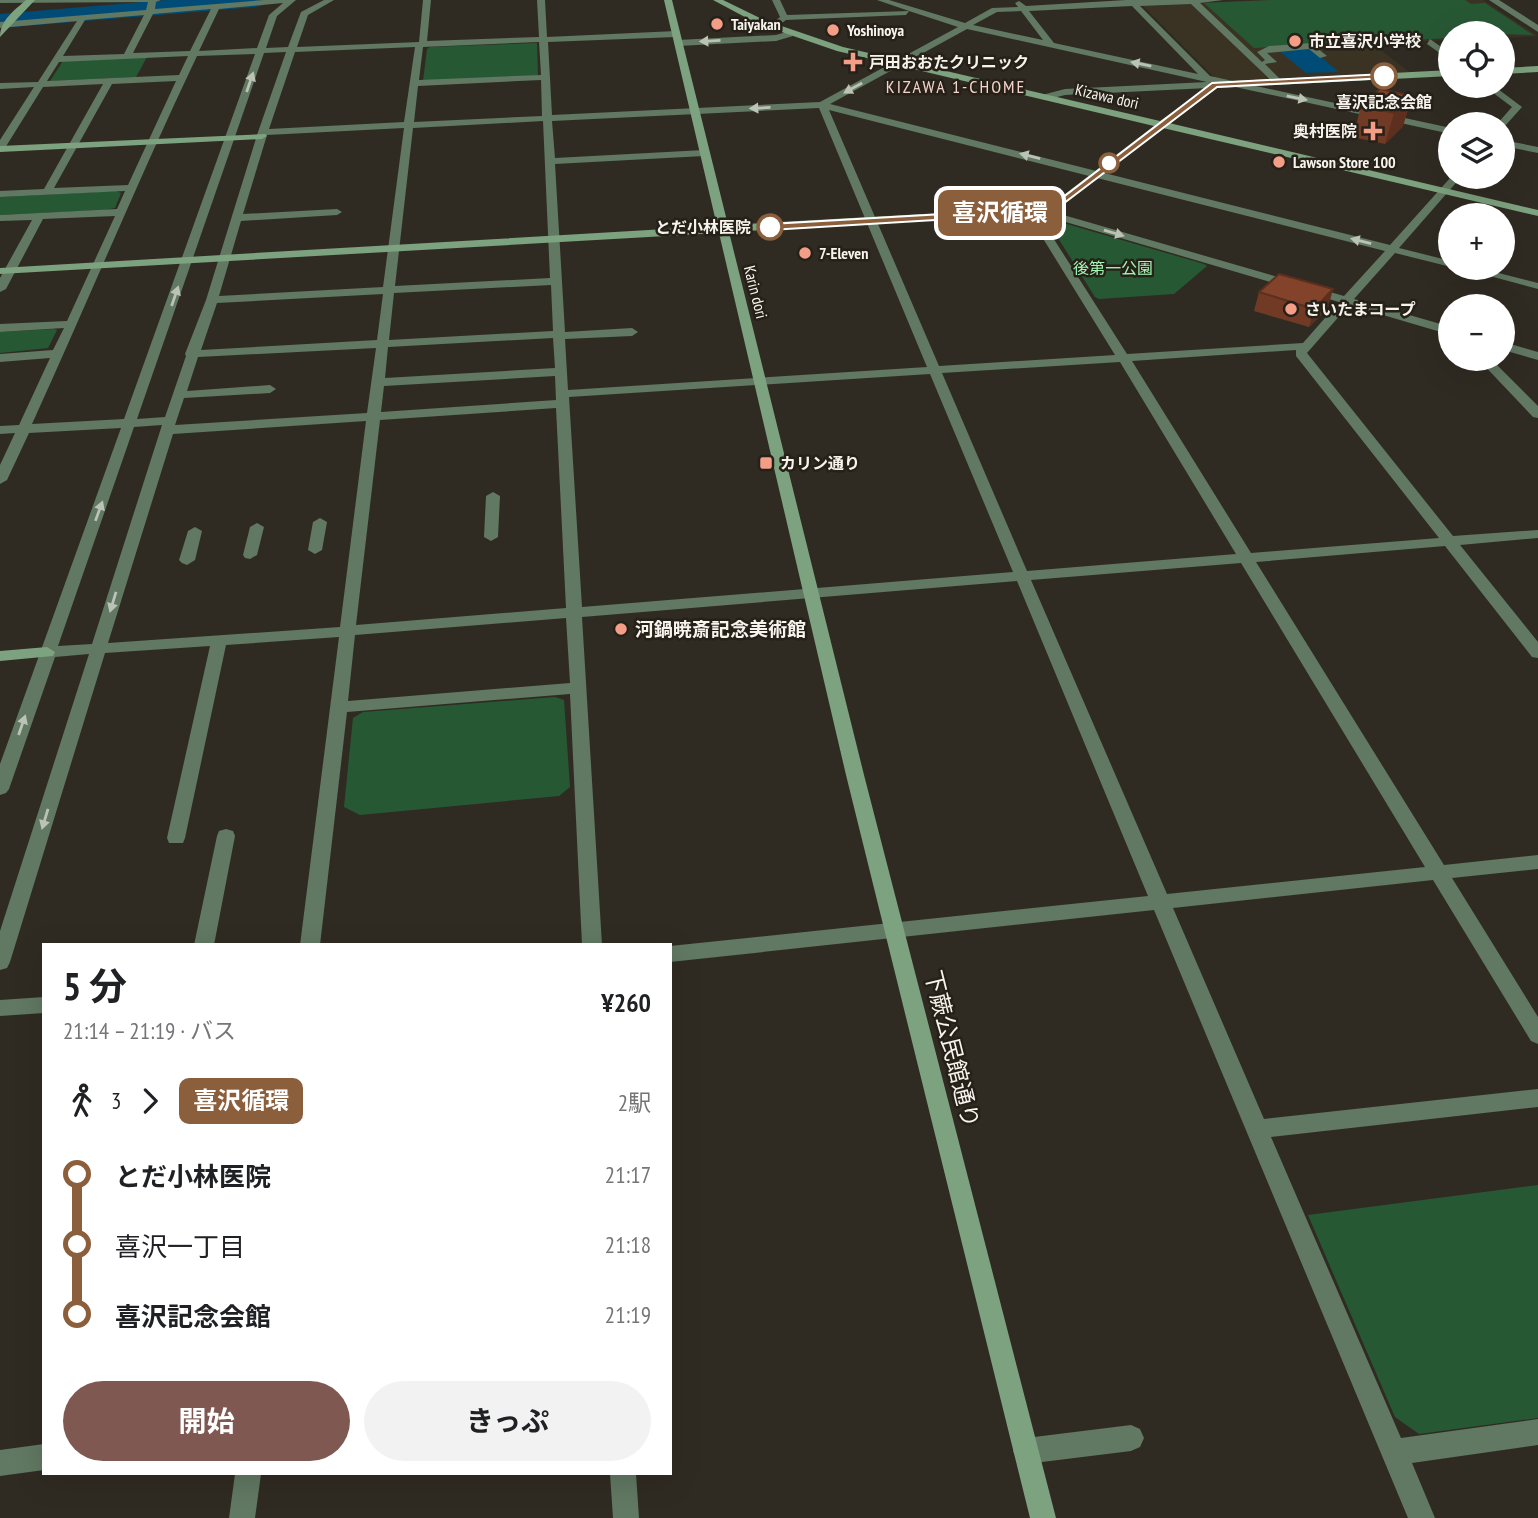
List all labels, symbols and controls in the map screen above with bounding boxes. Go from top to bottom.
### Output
place label: Taiyakan [731,14,781,34]
marker: Taiyakan [709,16,725,32]
place label: Yoshinoya [846,20,905,40]
map controls [1438,21,1515,371]
button: locate [1438,21,1515,98]
marker: Yoshinoya [825,22,841,38]
place label: 市立喜沢小学校 [1309,31,1421,51]
marker: 市立喜沢小学校 [1287,33,1303,49]
one-way arrow [699,36,721,47]
marker: 戸田おおたクリニック [843,52,863,72]
place label: 戸田おおたクリニック [869,52,1029,72]
one-way arrow [1130,59,1152,70]
marker: 喜沢記念会館 [1371,63,1397,89]
one-way arrow [245,71,256,92]
district label: KIZAWA 1-CHOME [886,75,1026,98]
street label: Kizawa dori [1073,79,1141,113]
one-way arrow [843,82,863,94]
place label: 喜沢記念会館 [1336,92,1432,112]
one-way arrow [1286,93,1308,104]
one-way arrow [748,103,770,114]
button: layers [1438,112,1515,189]
place label: 奥村医院 [1293,121,1357,141]
marker: 奥村医院 [1363,121,1383,141]
one-way arrow [1019,150,1041,161]
place label: Lawson Store 100 [1293,152,1396,172]
unlabelled marker [1099,153,1119,173]
marker: Lawson Store 100 [1271,154,1287,170]
line badge: 喜沢循環 [951,190,1049,236]
text: 喜沢循環 [952,197,1048,228]
button: + [1438,203,1515,280]
marker: とだ小林医院 [757,214,783,240]
place label: とだ小林医院 [655,217,751,237]
one-way arrow [1104,229,1125,239]
one-way arrow [1350,235,1372,246]
place label: 7-Eleven [819,243,868,263]
marker: 7-Eleven [797,245,813,261]
park label: 後第一公園 [1073,258,1153,278]
street label: Karin dori [740,263,772,321]
one-way arrow [170,286,181,307]
button: − [1438,294,1515,371]
place label: さいたまコープ [1305,299,1416,319]
marker: さいたまコープ [1283,301,1299,317]
place label: カリン通り [780,453,860,473]
marker: カリン通り [758,455,774,471]
one-way arrow [93,500,104,521]
one-way arrow [108,592,118,613]
place label: 河鍋暁斎記念美術館 [635,617,806,641]
marker: 河鍋暁斎記念美術館 [613,621,629,637]
one-way arrow [17,714,28,735]
one-way arrow [39,809,50,830]
text: 5 分 [63,961,127,1010]
street label: 下蕨公民館通り [919,967,986,1130]
text: ¥260 [601,986,651,1019]
text: 21:14 – 21:19 · バス [63,1016,236,1045]
icon: walk [63,1082,101,1120]
icon: forward [131,1082,169,1120]
text: 喜沢循環 [193,1085,289,1116]
text: 3 [111,1086,121,1115]
text: 2駅 [618,1088,651,1117]
text: とだ小林医院 [115,1160,271,1193]
text: 21:17 [605,1160,651,1189]
text: 喜沢一丁目 [115,1230,245,1263]
text: 21:18 [605,1230,651,1259]
text: 喜沢記念会館 [115,1300,271,1333]
text: 21:19 [605,1300,651,1329]
button: 開始 [63,1381,350,1461]
button: きっぷ [364,1381,651,1461]

